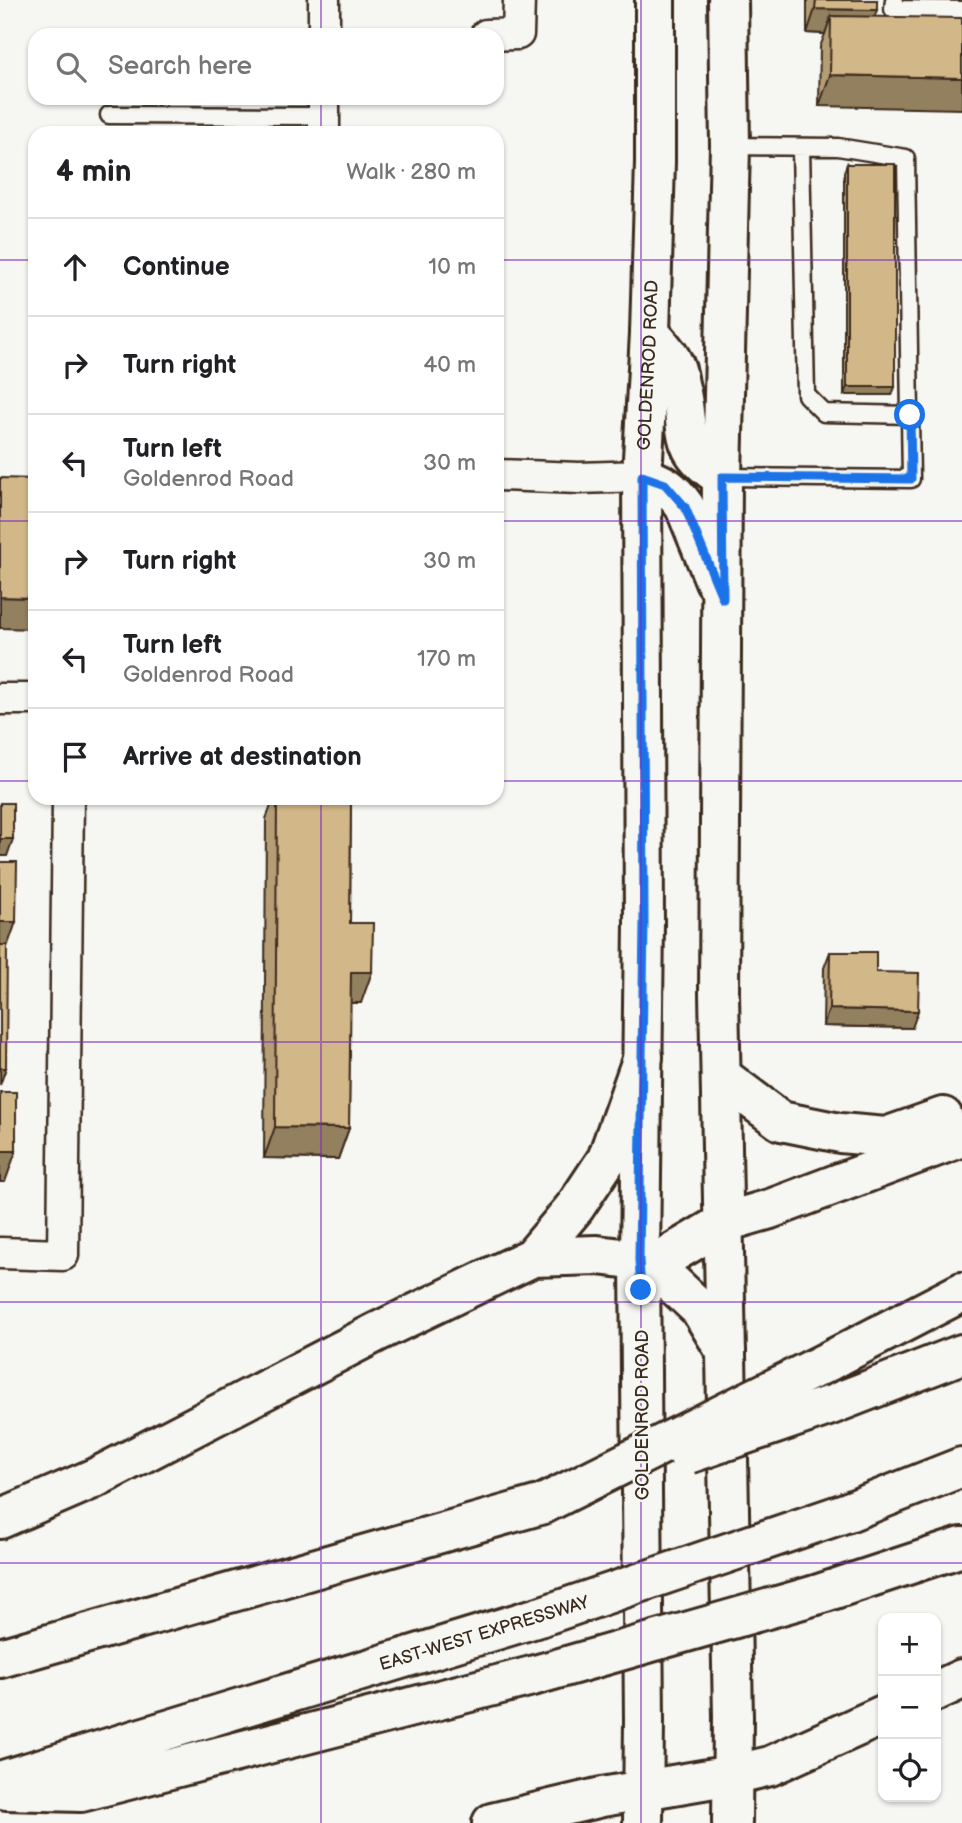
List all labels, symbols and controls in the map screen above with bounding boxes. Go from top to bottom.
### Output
search box [28,28,504,105]
icon: search [52,48,90,86]
text: Search here [108,51,252,82]
text: 4 min [56,154,131,190]
text: Walk · 280 m [346,158,476,186]
icon: ahead [56,248,94,286]
text: Continue [123,252,230,283]
text: 10 m [428,253,476,281]
street label: GOLDENROD ROAD [633,280,663,451]
icon: right [56,346,94,384]
text: Turn right [123,350,236,381]
text: 40 m [423,351,476,379]
route start [894,399,925,430]
text: Turn left [123,434,222,465]
icon: left [56,444,94,482]
text: 30 m [423,449,476,477]
text: Goldenrod Road [123,465,294,493]
icon: right [56,542,94,580]
text: Turn right [123,546,236,577]
text: 30 m [423,547,476,575]
text: Turn left [123,630,222,661]
icon: left [56,640,94,678]
text: 170 m [417,645,476,673]
text: Goldenrod Road [123,661,294,689]
icon: arrive [56,738,94,776]
text: Arrive at destination [123,742,362,773]
route end [625,1274,656,1305]
street label: GOLDENROD ROAD [632,1330,653,1500]
street label: EAST-WEST EXPRESSWAY [377,1591,592,1675]
map controls [878,1613,941,1802]
button: + [878,1613,941,1676]
button: − [878,1676,941,1739]
button: locate [878,1739,941,1802]

